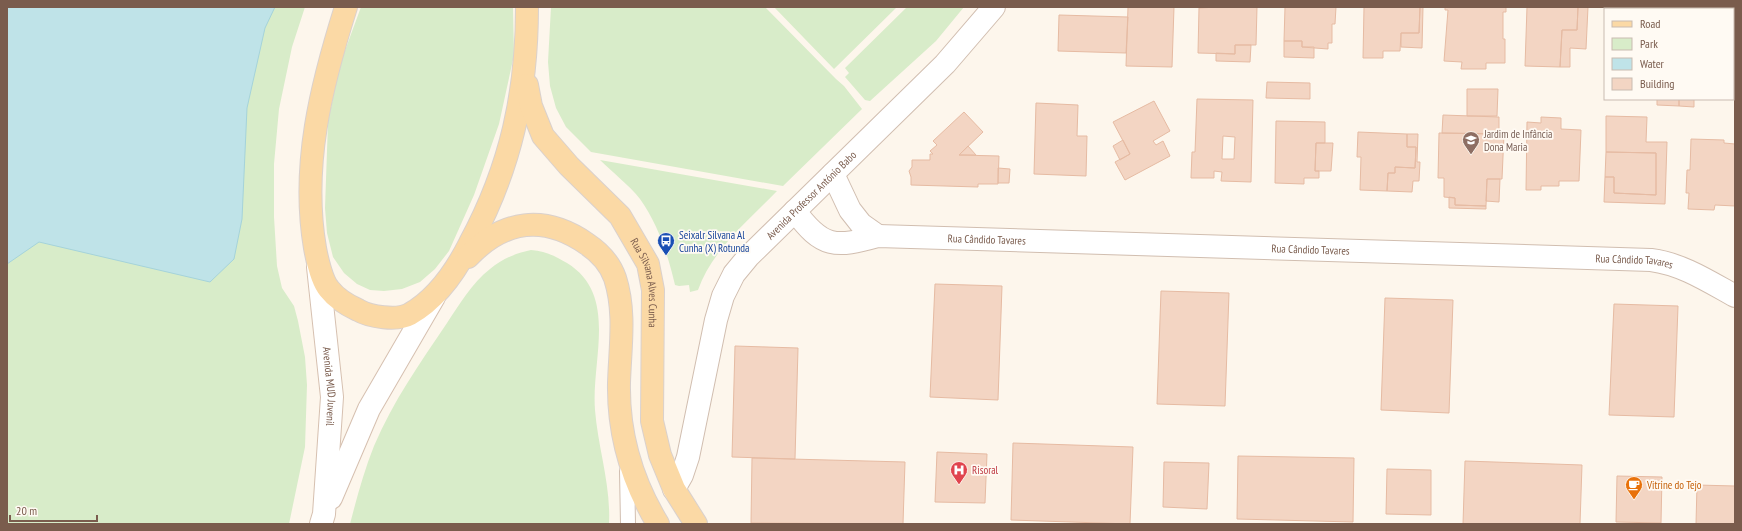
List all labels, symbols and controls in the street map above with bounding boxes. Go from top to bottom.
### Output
legend [1604,8,1734,100]
text: Road [1640,16,1660,31]
text: Park [1640,36,1658,51]
text: Water [1640,56,1665,71]
text: Building [1640,76,1675,91]
place label: Jardim de Infância Dona Maria [1483,127,1553,154]
school or university icon: Jardim de Infância Dona Maria [1461,130,1481,155]
street label: Avenida Professor António Babo [763,148,859,242]
place label: Seixalr Silvana Al Cunha (X) Rotunda [679,228,749,255]
bus stop icon: Seixalr Silvana Al Cunha (X) Rotunda [656,231,676,256]
street label: Rua Cândido Tavares [947,231,1026,248]
street label: Rua Silvana Alves Cunha [627,236,660,328]
street label: Rua Cândido Tavares [1271,241,1350,258]
street label: Rua Cândido Tavares [1595,251,1675,272]
street label: Avenida MUD Juvenil [320,346,339,427]
hospital icon: Risoral [949,460,969,485]
place label: Risoral [972,463,999,477]
cafe icon: Vitrine do Tejo [1624,475,1644,500]
place label: Vitrine do Tejo [1646,478,1702,492]
scale bar [10,497,97,523]
text: 20 m [16,503,37,518]

